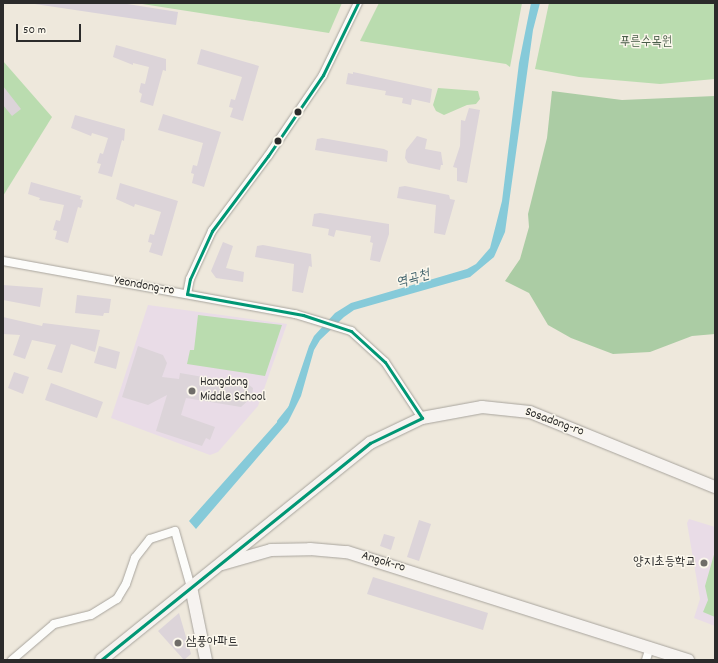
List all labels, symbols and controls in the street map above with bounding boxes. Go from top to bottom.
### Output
scale bar [18,16,83,42]
text: 50 m [23,22,46,39]
park label: 푸른수목원 [620,35,672,51]
unlabelled marker [293,107,303,117]
unlabelled marker [273,136,283,146]
water label: 역곡천 [394,266,432,292]
street label: Yeondong-ro [113,274,175,300]
place label: Hangdong Middle School [200,376,266,407]
marker: Hangdong Middle School [187,386,197,396]
street label: Sosadong-ro [522,405,586,441]
street label: Angok-ro [359,549,407,577]
place label: 양지초등학교 [633,555,696,571]
marker: 양지초등학교 [699,558,709,568]
place label: 삼풍아파트 [186,635,238,651]
marker: 삼풍아파트 [173,638,183,648]

